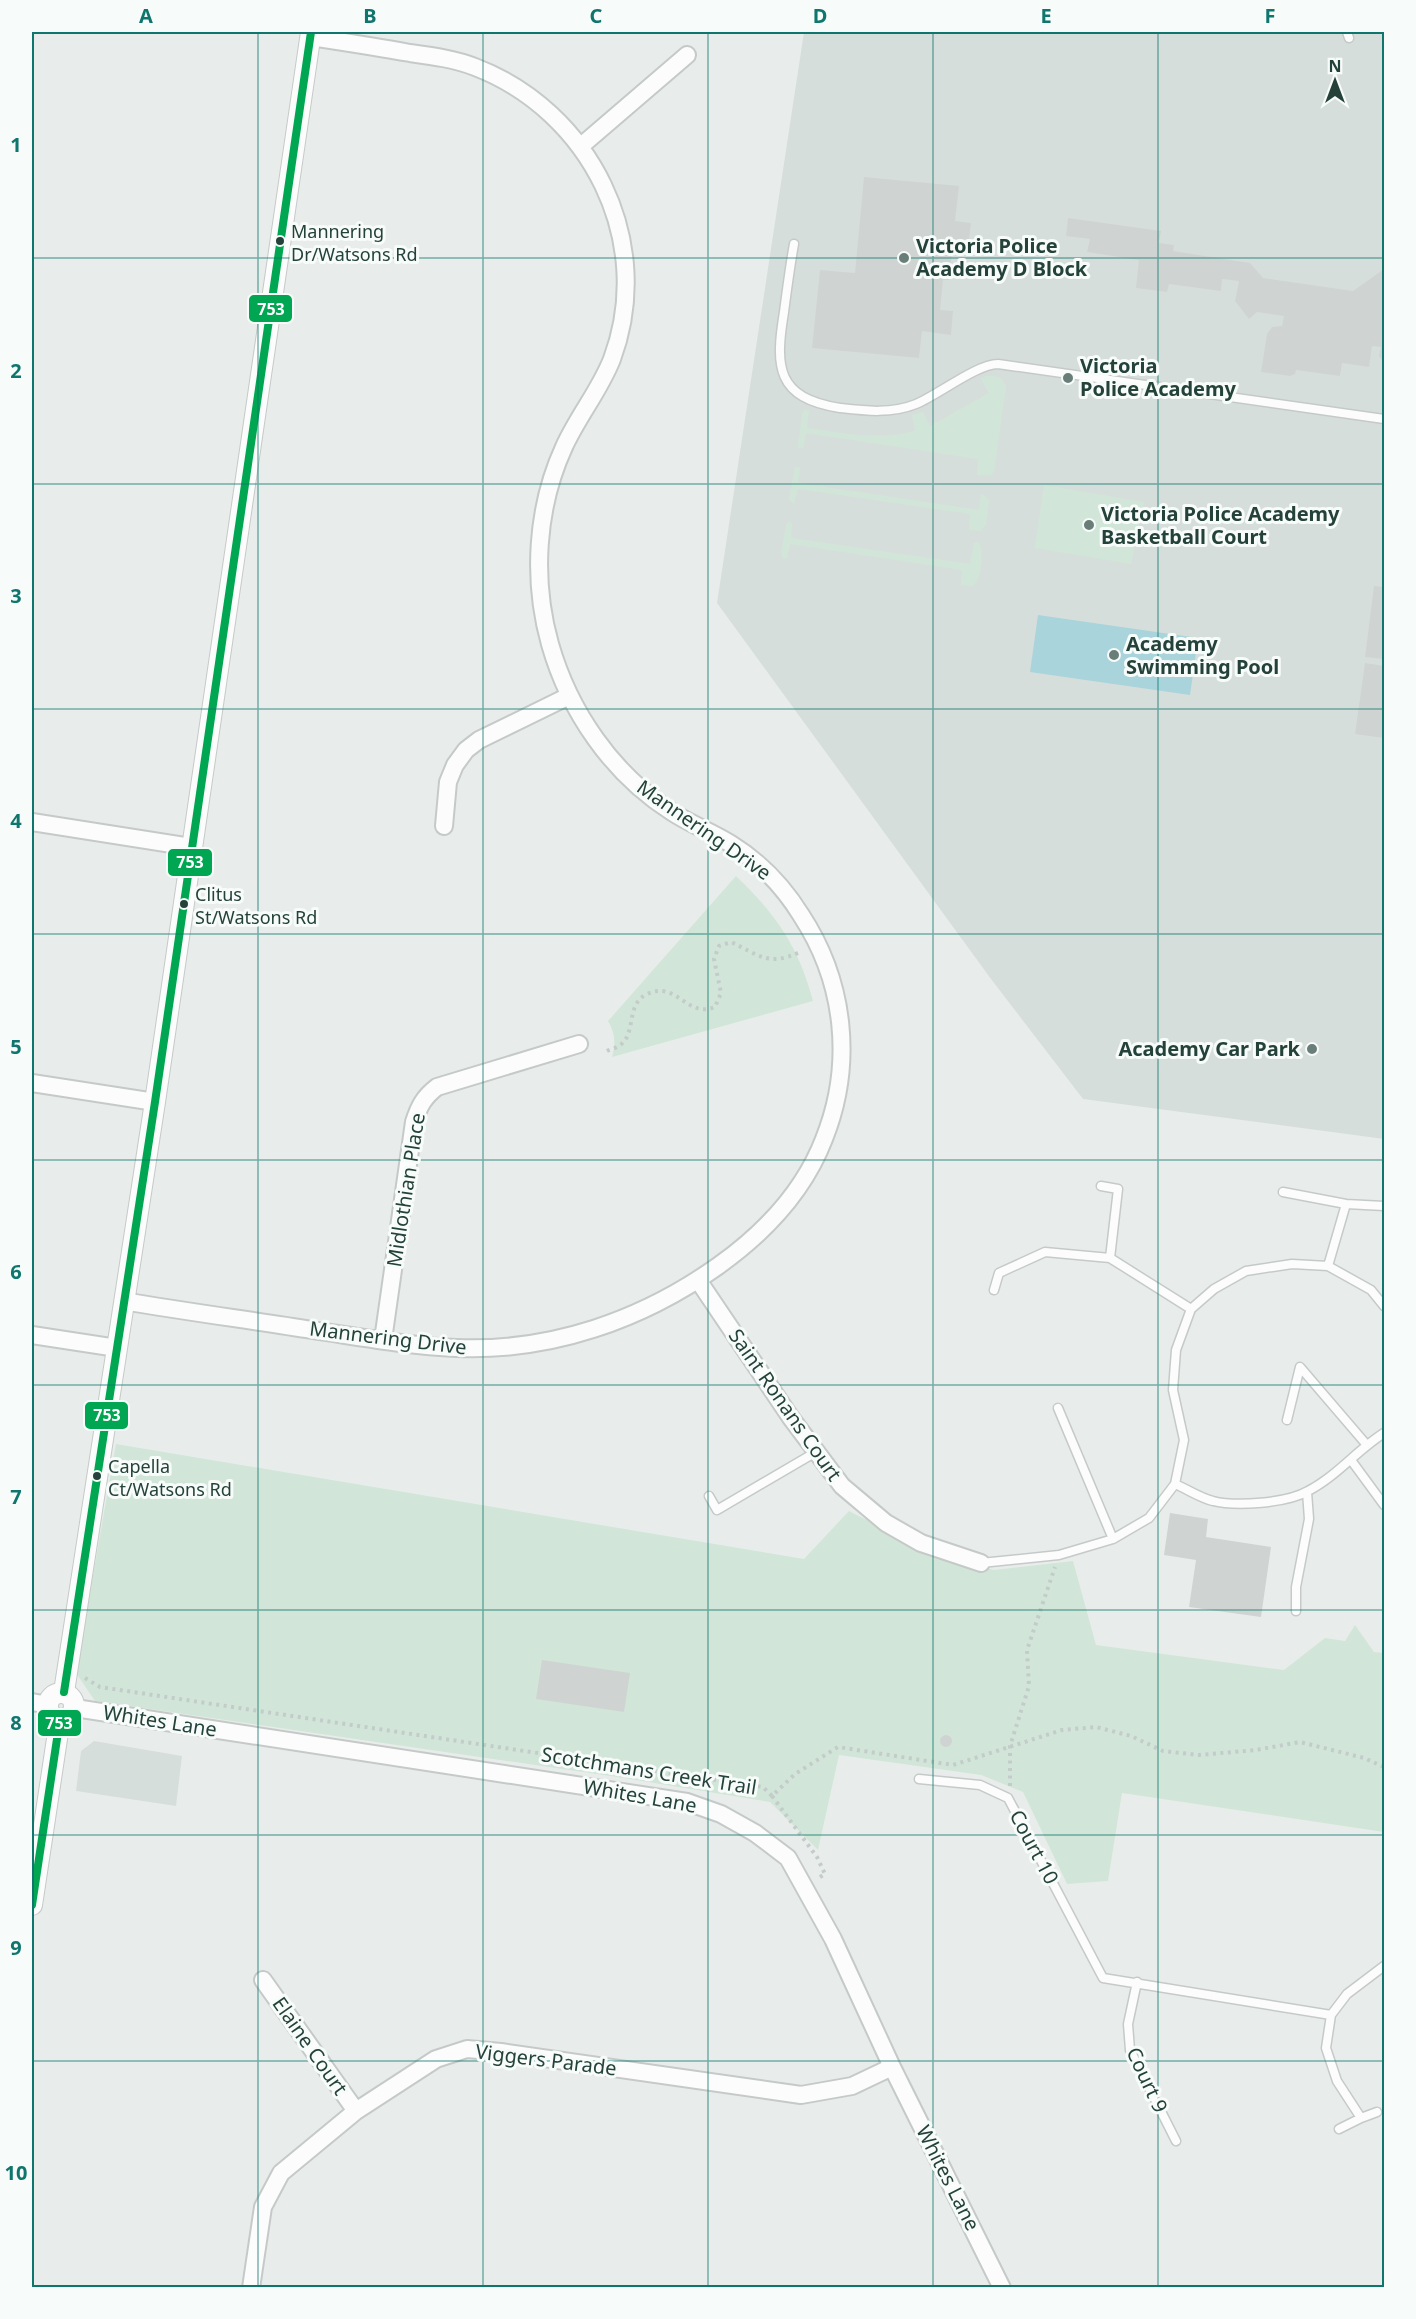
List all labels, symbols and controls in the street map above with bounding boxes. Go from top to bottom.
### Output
text: A [139,2,153,29]
text: B [363,2,377,29]
text: C [590,2,603,29]
text: D [813,2,827,29]
text: E [1040,2,1052,29]
text: F [1265,2,1275,29]
north arrow [1305,51,1365,111]
text: N [1328,55,1342,77]
text: 1 [10,131,22,158]
place label: Mannering Dr/Watsons Rd [291,219,417,266]
place label: Victoria Police Academy D Block [916,232,1088,282]
marker: Mannering Dr/Watsons Rd [274,235,286,247]
marker: Victoria Police Academy D Block [897,251,911,265]
line badge: 753 [248,294,293,323]
text: 753 [257,298,285,320]
place label: Victoria Police Academy [1080,352,1237,402]
text: 2 [10,357,22,384]
marker: Victoria Police Academy [1061,371,1075,385]
place label: Victoria Police Academy Basketball Court [1101,500,1340,550]
marker: Victoria Police Academy Basketball Court [1082,518,1096,532]
text: 3 [10,582,22,609]
place label: Academy Swimming Pool [1126,630,1279,680]
marker: Academy Swimming Pool [1107,648,1121,662]
street label: Mannering Drive [632,773,777,886]
text: 4 [10,807,22,834]
line badge: 753 [167,848,213,877]
text: 753 [176,851,204,873]
place label: Clitus St/Watsons Rd [195,882,317,929]
marker: Clitus St/Watsons Rd [178,898,190,910]
text: 5 [10,1033,22,1060]
place label: Academy Car Park [1118,1035,1301,1062]
marker: Academy Car Park [1305,1042,1319,1056]
street label: Midlothian Place [380,1111,431,1269]
text: 6 [10,1258,22,1285]
street label: Mannering Drive [308,1314,468,1361]
street label: Saint Ronans Court [723,1323,848,1486]
line badge: 753 [84,1401,129,1430]
text: 753 [93,1404,121,1426]
place label: Capella Ct/Watsons Rd [108,1454,232,1501]
marker: Capella Ct/Watsons Rd [91,1470,103,1482]
text: 7 [10,1483,22,1510]
street label: Whites Lane [101,1698,219,1743]
text: 8 [10,1709,22,1736]
line badge: 753 [37,1709,82,1737]
text: 753 [45,1712,73,1734]
street label: Scotchmans Creek Trail [540,1740,759,1801]
street label: Whites Lane [581,1772,699,1819]
street label: Court 10 [1004,1805,1065,1889]
text: 9 [10,1934,22,1961]
street label: Elaine Court [267,1991,354,2100]
street label: Viggers Parade [474,2037,618,2082]
street label: Court 9 [1121,2043,1174,2117]
street label: Whites Lane [910,2121,987,2235]
text: 10 [5,2159,27,2186]

